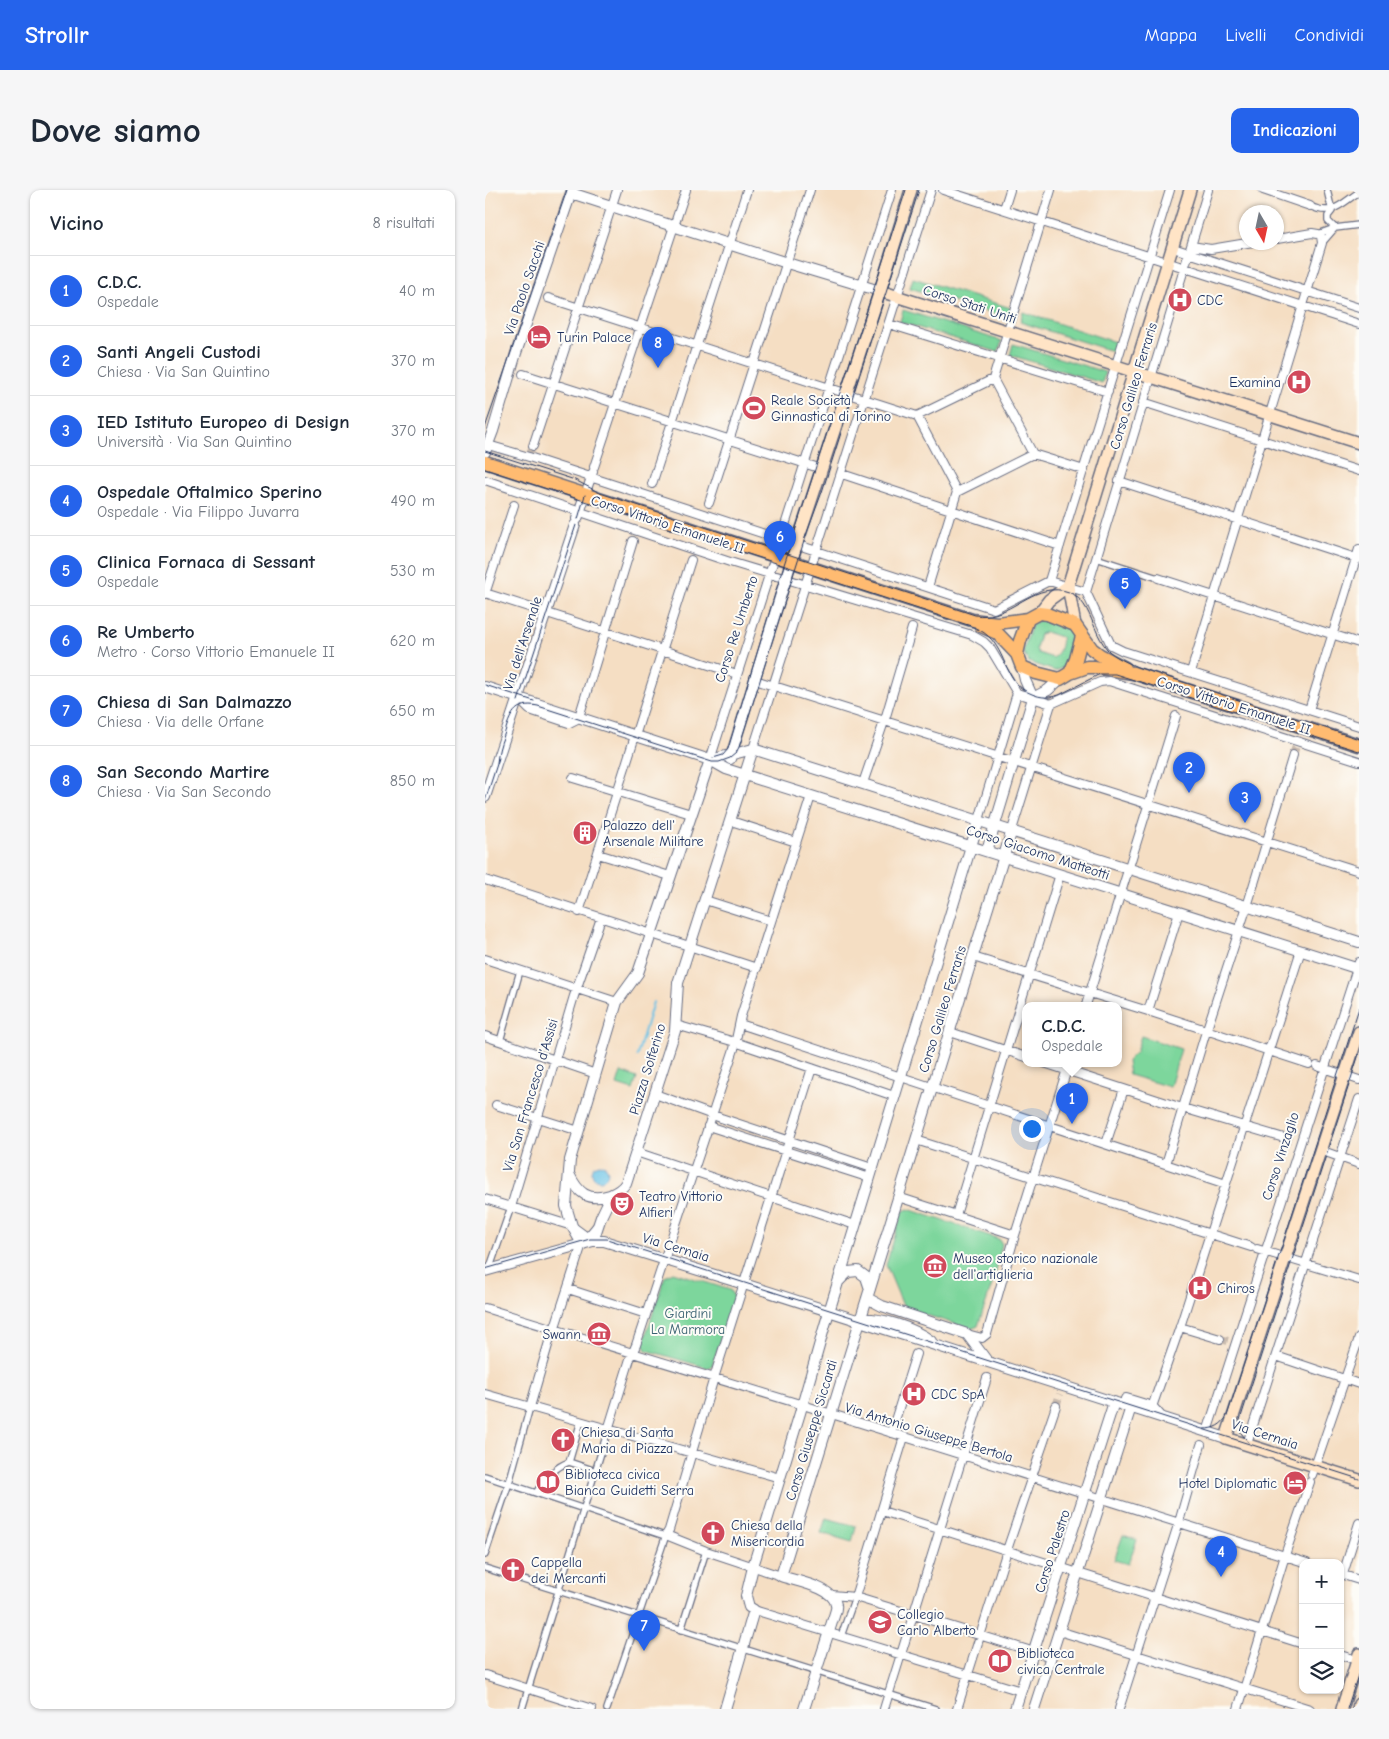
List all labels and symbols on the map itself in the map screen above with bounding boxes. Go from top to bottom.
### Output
north arrow [1239,205,1284,250]
street label: Via Paolo Sacchi [500,239,549,338]
street label: Corso Stati Uniti [921,281,1019,328]
hospital icon: CDC [1167,287,1193,313]
place label: CDC [1197,292,1223,309]
street label: Corso Galileo Ferraris [1106,320,1161,452]
hotel icon: Turin Palace [526,324,552,350]
pin: 8 [642,327,674,368]
place label: Turin Palace [557,329,631,346]
hospital icon: Examina [1286,369,1312,395]
place label: Examina [1229,374,1281,391]
place label: Reale Società Ginnastica di Torino [771,392,891,425]
sports icon: Reale Società Ginnastica di Torino [741,395,767,421]
street label: Corso Vittorio Emanuele II [589,492,747,557]
pin: 6 [764,521,796,562]
pin: 5 [1109,568,1141,609]
street label: Corso Re Umberto [711,573,762,685]
street label: Via dell'Arsenale [499,594,546,692]
street label: Corso Vittorio Emanuele II [1155,673,1313,738]
pin: 2 [1173,752,1205,793]
pin: 3 [1229,782,1261,823]
place label: Palazzo dell' Arsenale Militare [603,817,704,850]
building icon: Palazzo dell' Arsenale Militare [572,820,598,846]
street label: Corso Giacomo Matteotti [964,821,1112,884]
street label: Corso Galileo Ferraris [915,943,970,1075]
street label: Via San Francesco d'Assisi [499,1017,562,1174]
street label: Piazza Solferino [626,1021,669,1117]
pin: 1 [1056,1083,1088,1124]
street label: Corso Vinzaglio [1258,1110,1303,1202]
your location [1019,1116,1045,1142]
place label: Teatro Vittorio Alfieri [639,1188,723,1221]
theatre icon: Teatro Vittorio Alfieri [609,1191,635,1217]
street label: Via Cernaia [640,1229,711,1266]
place label: Museo storico nazionale dell'artiglieria [953,1250,1098,1283]
museum icon: Museo storico nazionale dell'artiglieria [922,1253,948,1279]
hospital icon: Chiros [1187,1275,1213,1301]
place label: Chiros [1217,1280,1255,1297]
park label: Giardini La Marmora [651,1305,725,1338]
museum icon: Swann [586,1321,612,1347]
place label: Swann [542,1326,581,1343]
street label: Corso Giuseppe Siccardi [782,1358,841,1503]
hospital icon: CDC SpA [901,1381,927,1407]
place label: CDC SpA [931,1386,985,1403]
street label: Via Antonio Giuseppe Bertola [843,1399,1015,1466]
street label: Via Cernaia [1229,1416,1300,1453]
place label: Chiesa di Santa Maria di Piazza [581,1424,674,1457]
church icon: Chiesa di Santa Maria di Piazza [550,1427,576,1453]
place label: Biblioteca civica Bianca Guidetti Serra [565,1466,694,1499]
library icon: Biblioteca civica Bianca Guidetti Serra [535,1469,561,1495]
hotel icon: Hotel Diplomatic [1282,1470,1308,1496]
place label: Hotel Diplomatic [1179,1475,1277,1492]
street label: Corso Palestro [1031,1507,1074,1595]
place label: Chiesa della Misericordia [731,1517,805,1550]
church icon: Chiesa della Misericordia [700,1520,726,1546]
pin: 4 [1205,1536,1237,1577]
place label: Cappella dei Mercanti [531,1554,606,1587]
church icon: Cappella dei Mercanti [500,1557,526,1583]
place label: Collegio Carlo Alberto [897,1606,976,1639]
school or university icon: Collegio Carlo Alberto [867,1609,893,1635]
pin: 7 [628,1610,660,1651]
place label: Biblioteca civica Centrale [1017,1645,1105,1678]
library icon: Biblioteca civica Centrale [987,1648,1013,1674]

